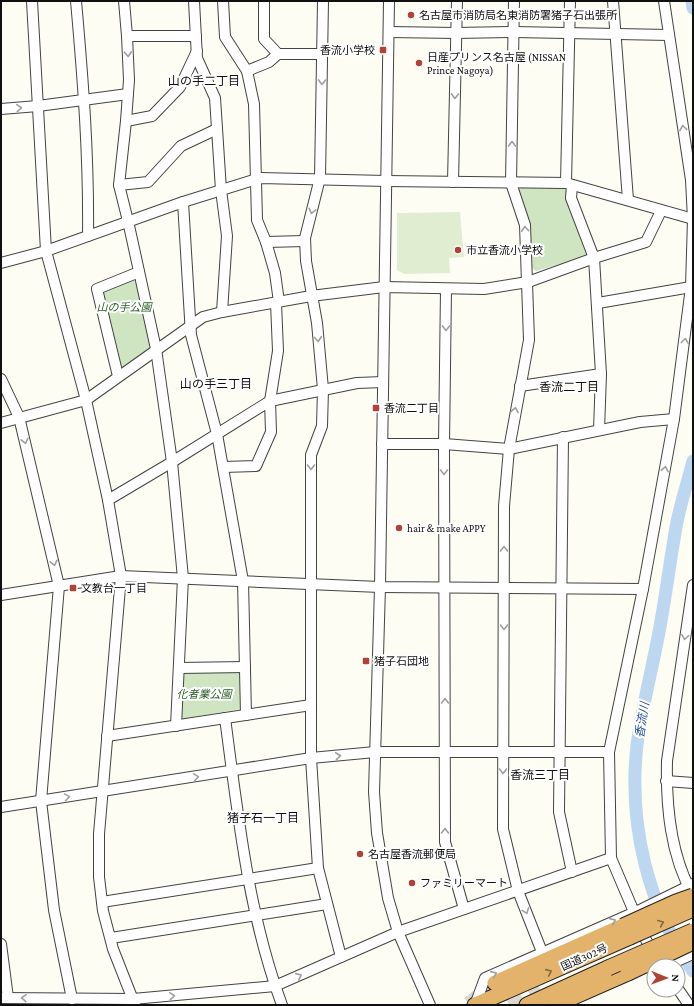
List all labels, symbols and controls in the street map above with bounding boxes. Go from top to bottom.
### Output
place label: 名古屋市消防局名東消防署猪子石出張所 [419,9,618,21]
marker: 名古屋市消防局名東消防署猪子石出張所 [406,10,416,20]
place label: 香流小学校 [320,44,375,56]
marker: 香流小学校 [378,45,388,55]
one-way arrow [124,51,132,57]
place label: 日産プリンス名古屋 (NISSAN Prince Nagoya) [427,51,566,77]
marker: 日産プリンス名古屋 (NISSAN Prince Nagoya) [414,58,424,68]
district label: 山の手二丁目 [168,74,240,88]
one-way arrow [317,79,326,85]
one-way arrow [451,93,459,99]
one-way arrow [16,103,22,112]
one-way arrow [679,124,688,131]
one-way arrow [508,141,516,147]
one-way arrow [308,207,317,214]
one-way arrow [520,226,529,232]
place label: 市立香流小学校 [466,244,543,256]
marker: 市立香流小学校 [453,245,463,255]
park label: 山の手公園 [97,301,153,313]
one-way arrow [442,325,450,331]
one-way arrow [314,336,323,342]
one-way arrow [680,337,689,344]
district label: 山の手三丁目 [180,377,252,391]
district label: 香流二丁目 [539,380,599,394]
place label: 香流二丁目 [384,402,439,414]
marker: 香流二丁目 [371,403,381,413]
one-way arrow [511,407,519,414]
one-way arrow [20,437,29,444]
one-way arrow [307,464,315,470]
one-way arrow [660,466,668,472]
one-way arrow [440,469,448,475]
place label: hair & make APPY [407,522,486,534]
marker: hair & make APPY [394,523,404,533]
one-way arrow [500,546,508,552]
one-way arrow [49,559,58,566]
place label: 文教台一丁目 [81,582,147,594]
marker: 文教台一丁目 [68,583,78,593]
one-way arrow [499,624,508,630]
one-way arrow [681,634,690,640]
place label: 猪子石団地 [374,655,429,667]
marker: 猪子石団地 [361,656,371,666]
park label: 化者業公園 [177,688,233,700]
one-way arrow [441,698,449,704]
water label: 香流川 [632,699,652,739]
one-way arrow [335,751,341,760]
one-way arrow [499,768,507,774]
district label: 香流三丁目 [510,768,570,782]
one-way arrow [192,773,199,781]
one-way arrow [64,793,70,802]
district label: 猪子石一丁目 [227,811,299,825]
one-way arrow [441,828,449,834]
place label: 名古屋香流郵便局 [368,848,456,860]
marker: 名古屋香流郵便局 [355,849,365,859]
place label: ファミリーマート [420,877,508,889]
marker: ファミリーマート [407,878,417,888]
one-way arrow [522,908,530,915]
one-way arrow [609,918,617,926]
one-way arrow [658,920,665,928]
street label: 国道302号 [559,941,609,973]
north arrow [646,958,686,998]
one-way arrow [546,969,553,977]
one-way arrow [491,970,498,978]
one-way arrow [295,972,302,980]
text: N [670,974,682,983]
one-way arrow [169,991,175,1000]
one-way arrow [21,994,27,1002]

